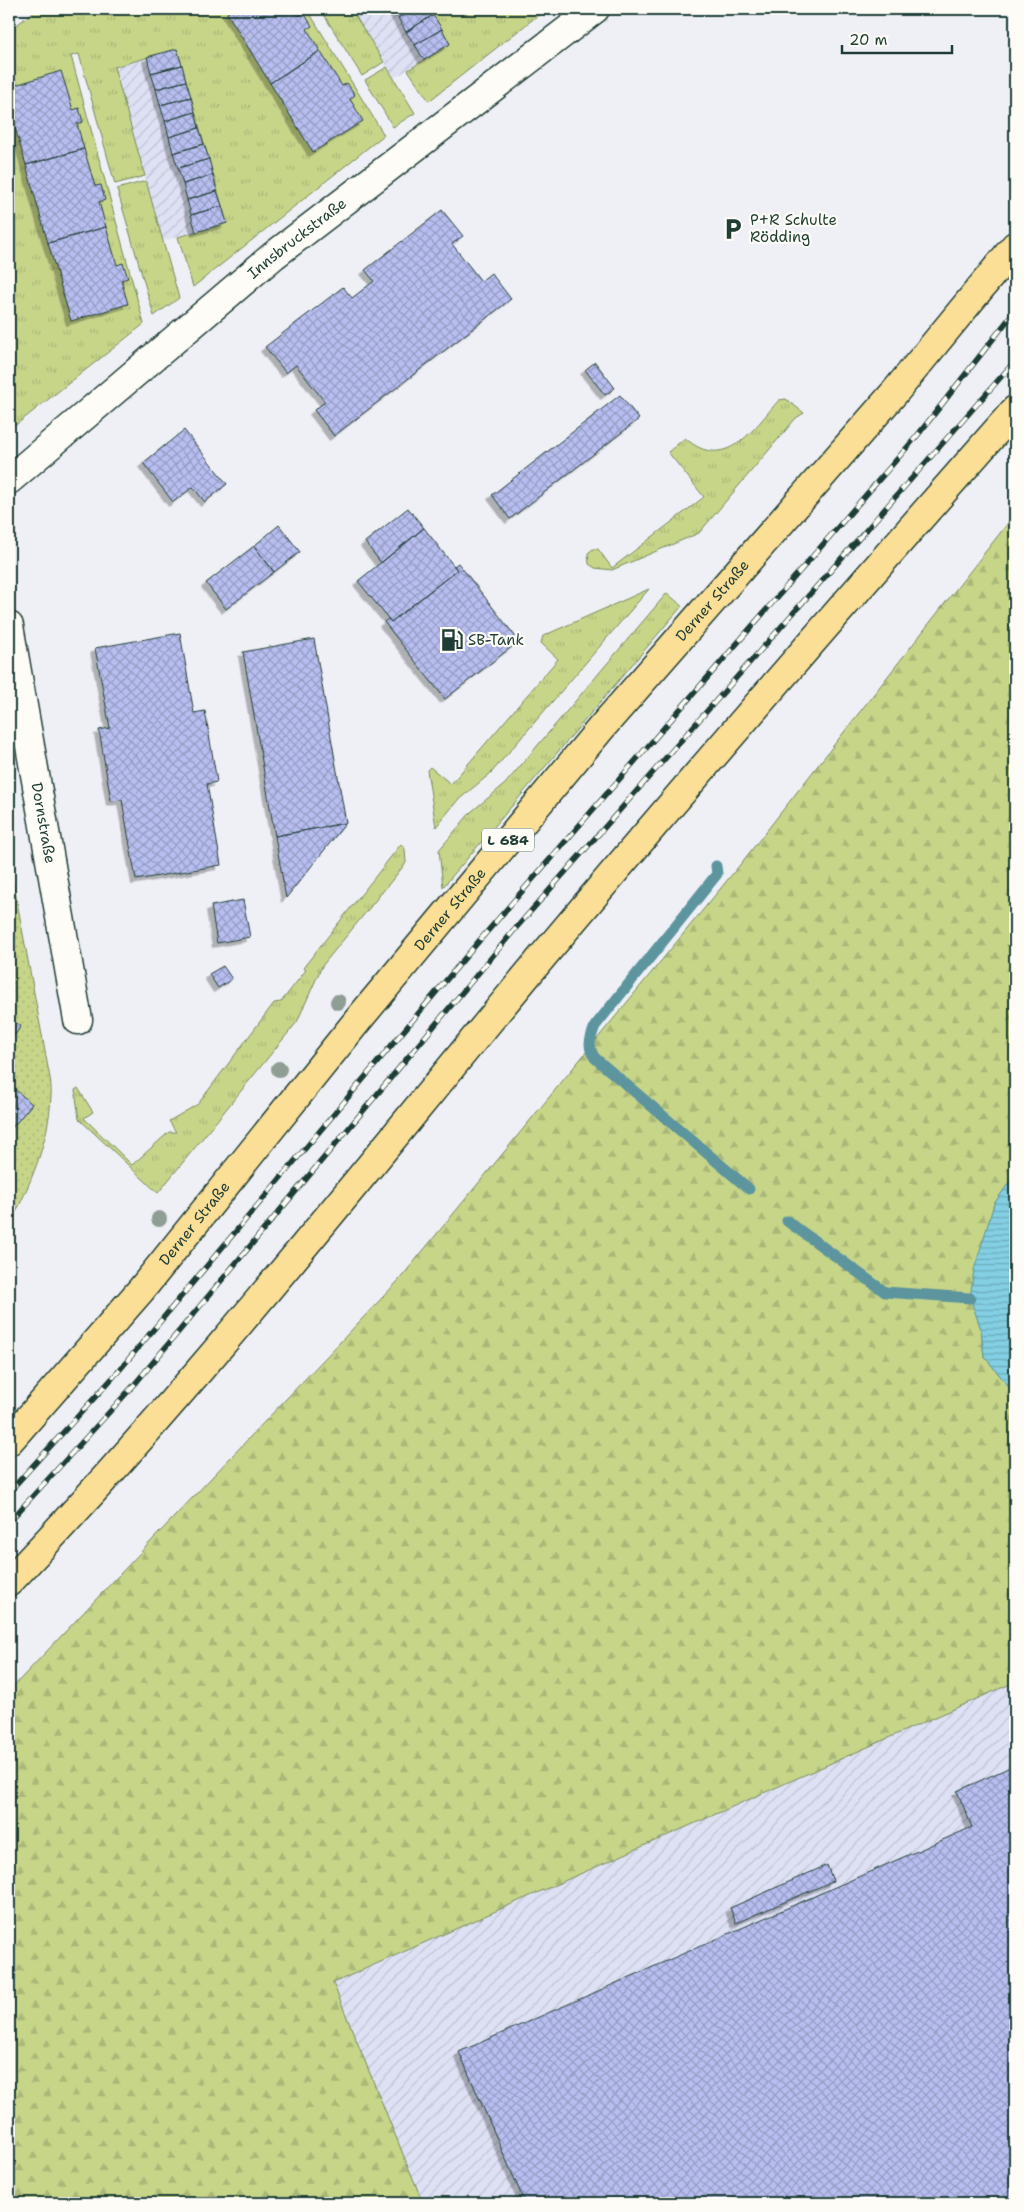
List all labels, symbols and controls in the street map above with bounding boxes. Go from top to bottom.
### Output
scale bar [842,22,952,54]
text: 20 m [849,30,888,50]
street label: Innsbruckstraße [243,193,350,283]
place label: P+R Schulte Rödding [750,210,837,247]
parking icon: P+R Schulte Rödding [720,216,746,242]
street label: Derner Straße [671,556,754,646]
fuel station icon: SB-Tank [439,627,465,653]
place label: SB-Tank [468,630,524,650]
street label: Dornstraße [27,781,60,865]
road number: L 684 [482,828,534,852]
street label: Derner Straße [410,864,491,955]
street label: Derner Straße [155,1177,234,1270]

